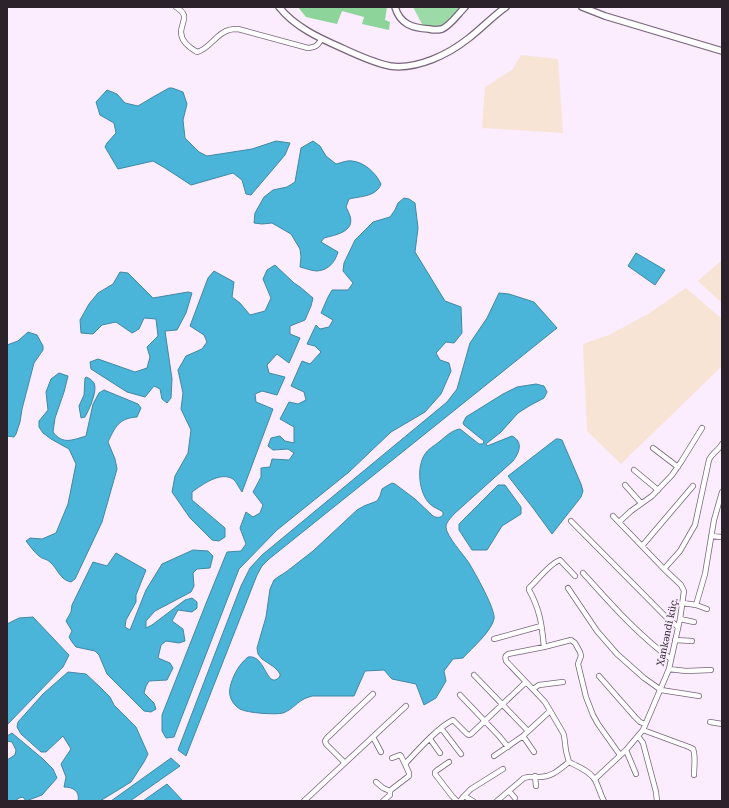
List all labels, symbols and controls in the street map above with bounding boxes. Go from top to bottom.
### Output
street label: Xankəndi küç. [654,597,680,667]

